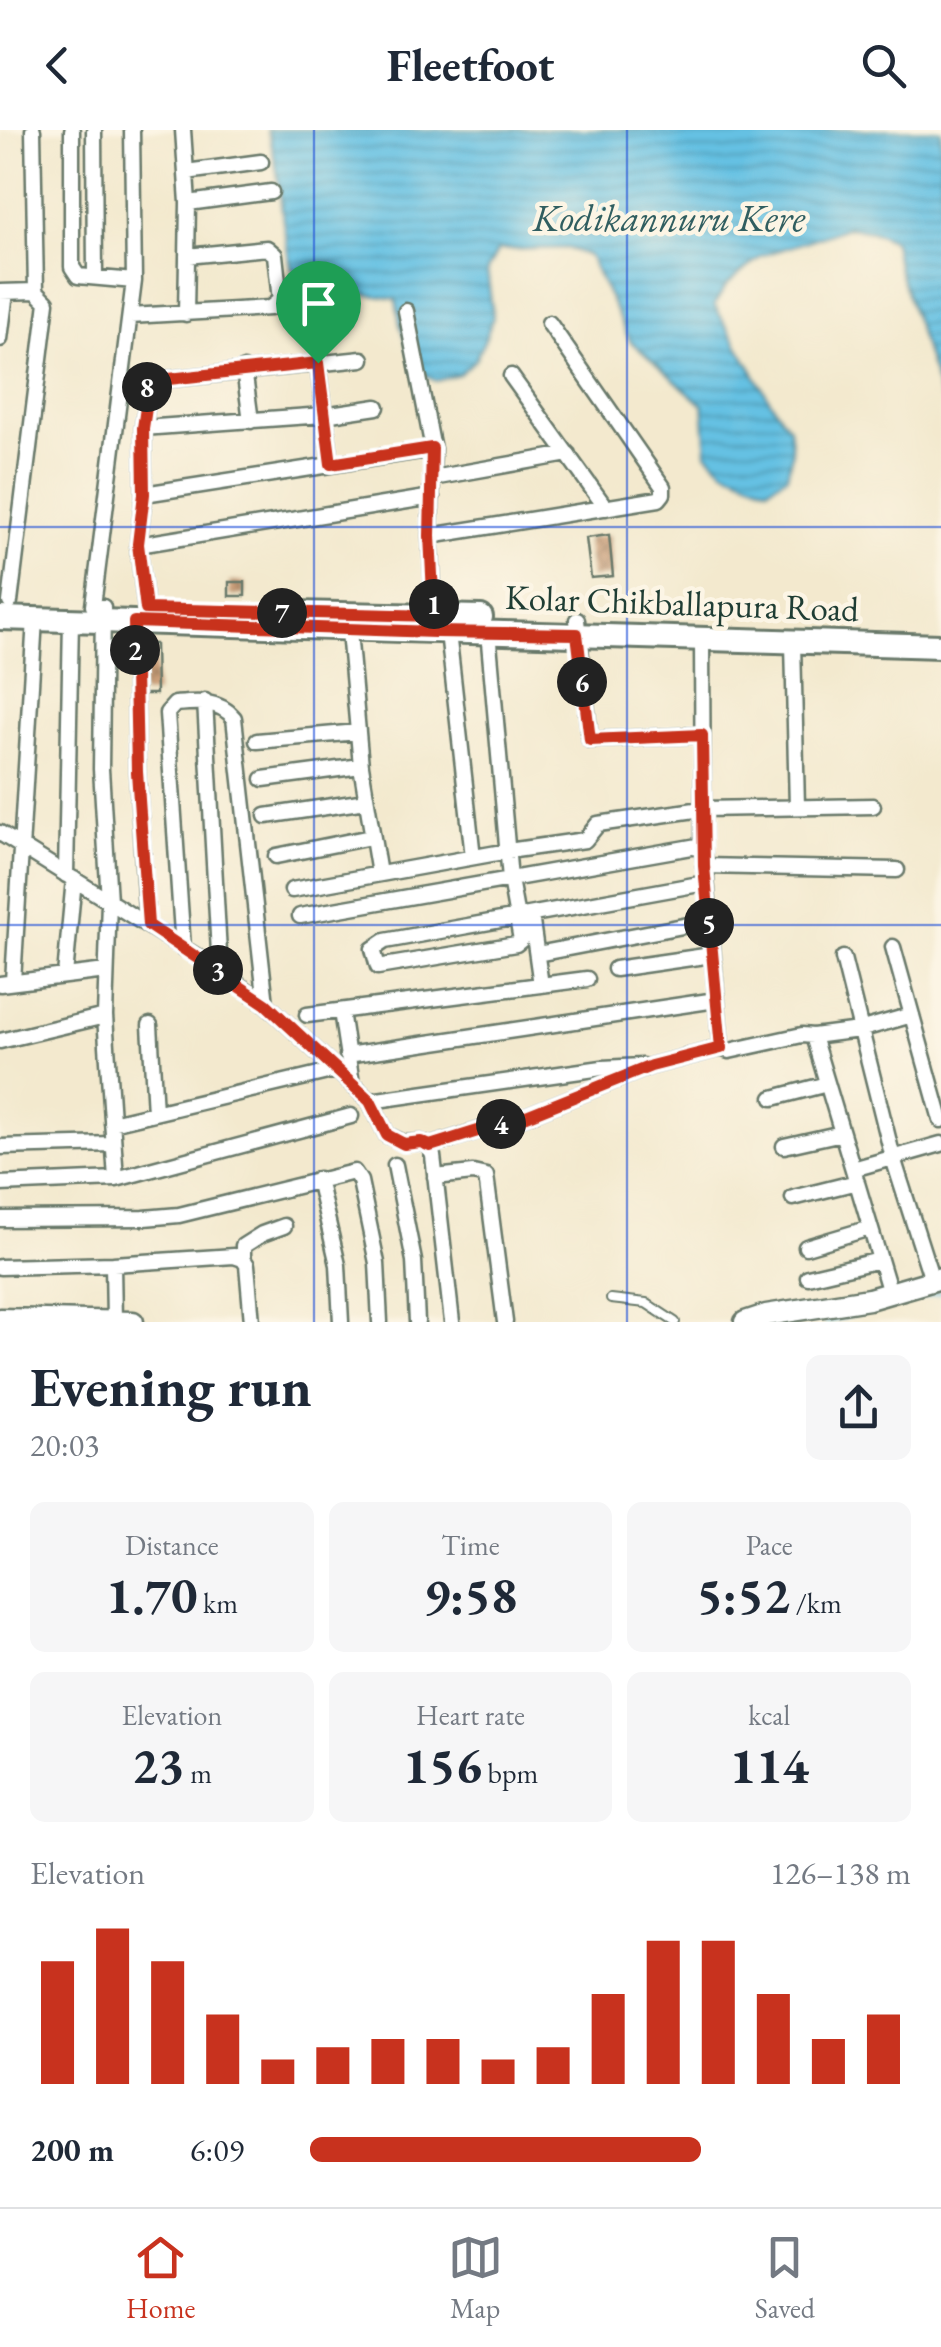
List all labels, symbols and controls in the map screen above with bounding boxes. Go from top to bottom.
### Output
text: Fleetfoot [387,36,554,94]
icon: back [30,38,85,93]
icon: search [856,38,911,93]
water label: Kodikannuru Kere [532,193,806,242]
pin [276,261,361,364]
icon: arrive [291,276,346,331]
pin: 8 [122,362,172,412]
text: 8 [140,369,154,405]
street label: Kolar Chikballapura Road [504,574,860,631]
pin: 1 [409,579,459,629]
text: 1 [427,586,441,622]
pin: 7 [257,588,307,638]
text: 7 [275,595,289,631]
pin: 2 [110,625,160,675]
text: 2 [128,632,142,668]
pin: 6 [557,657,607,707]
text: 6 [575,664,589,700]
pin: 5 [684,898,734,948]
text: 5 [702,905,716,941]
pin: 3 [193,945,243,995]
text: 3 [211,952,225,988]
pin: 4 [476,1099,526,1149]
text: 4 [494,1106,508,1142]
text: Evening run [30,1351,312,1422]
button: share [806,1355,911,1460]
text: 20:03 [30,1424,99,1466]
text: Distance [125,1527,219,1563]
text: Time [441,1527,500,1563]
text: Pace [746,1527,793,1563]
text: 1.70 [106,1563,197,1628]
text: 9:58 [424,1563,517,1628]
text: 5:52 [697,1563,790,1628]
text: km [197,1585,238,1621]
text: /km [790,1585,842,1621]
text: Elevation [121,1697,222,1733]
text: Heart rate [416,1697,525,1733]
text: kcal [748,1697,790,1733]
text: 23 [132,1733,185,1798]
text: 156 [403,1733,482,1798]
text: 114 [729,1733,809,1798]
text: m [185,1755,212,1791]
text: bpm [482,1755,538,1791]
text: Elevation [30,1852,145,1894]
text: 126–138 m [770,1852,911,1894]
text: 200 m [30,2129,114,2171]
text: 6:09 [190,2129,244,2171]
tab: Home [126,2230,195,2326]
tab: Map [448,2230,503,2326]
tab: Saved [755,2230,815,2326]

